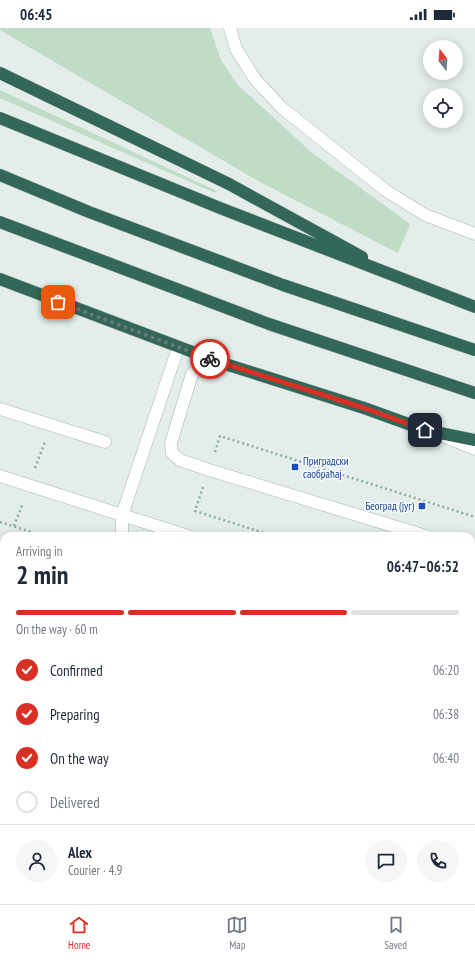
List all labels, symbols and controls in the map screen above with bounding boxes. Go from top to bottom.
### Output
text: 06:45 [20,5,52,24]
north arrow [423,40,463,80]
map controls [423,40,463,128]
button: locate [423,88,463,128]
pin [41,285,75,319]
icon: bag [47,291,69,313]
courier [190,339,230,379]
icon: bike [199,348,221,370]
pin [408,413,442,447]
icon: home [414,419,436,441]
place label: Приградски саобраћај [303,454,349,481]
marker: Приградски саобраћај [290,462,300,472]
place label: Београд (југ) [365,499,414,513]
marker: Београд (југ) [417,501,427,511]
text: Arriving in [16,543,63,560]
text: 06:47–06:52 [387,557,459,576]
text: 2 min [16,558,69,591]
text: On the way · 60 m [16,621,98,638]
icon: check [16,659,38,681]
text: Confirmed [50,661,103,680]
text: 06:20 [433,662,459,679]
icon: check [16,703,38,725]
text: Preparing [50,705,100,724]
text: 06:38 [433,706,459,723]
icon: check [16,747,38,769]
text: On the way [50,749,109,768]
text: 06:40 [433,750,459,767]
text: Delivered [50,793,100,812]
button: person [16,840,58,882]
button: chat [365,840,407,882]
button: phone [417,840,459,882]
text: Alex [68,843,92,862]
text: Courier · 4.9 [68,862,122,879]
tab: Home [68,914,90,952]
tab: Map [226,914,248,952]
tab: Saved [384,914,407,952]

